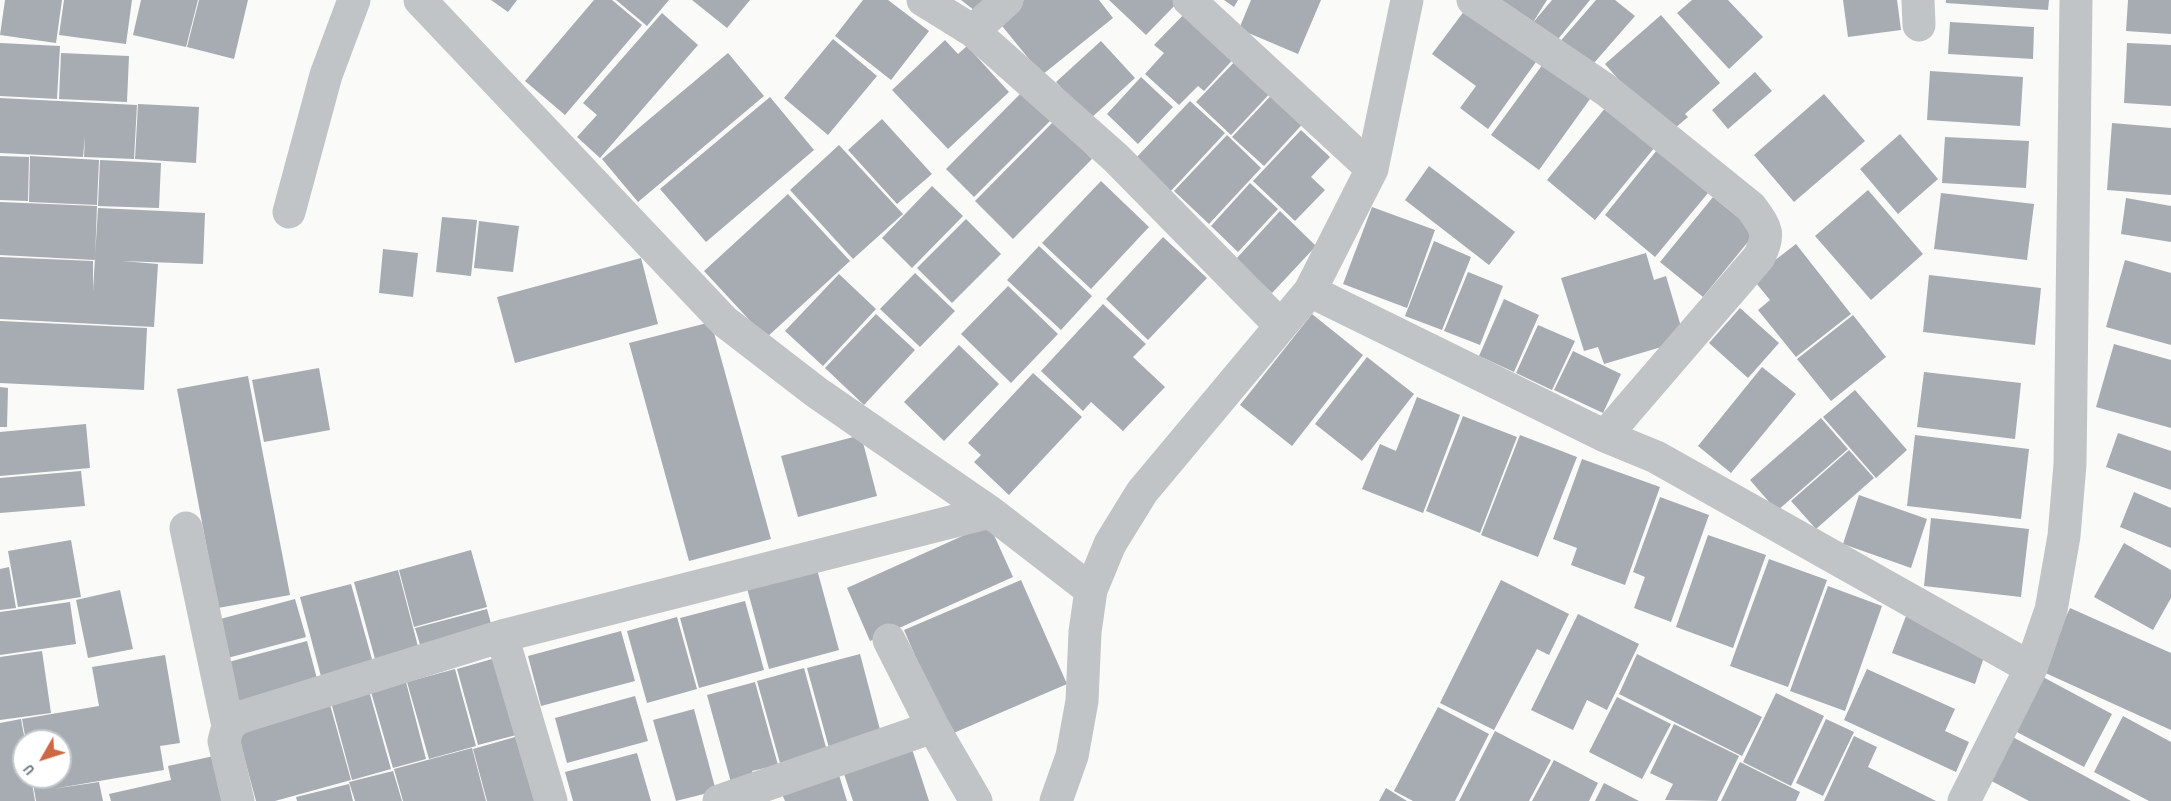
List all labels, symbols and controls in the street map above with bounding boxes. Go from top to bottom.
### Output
north arrow [12,729,72,789]
text: U [19,760,39,779]

